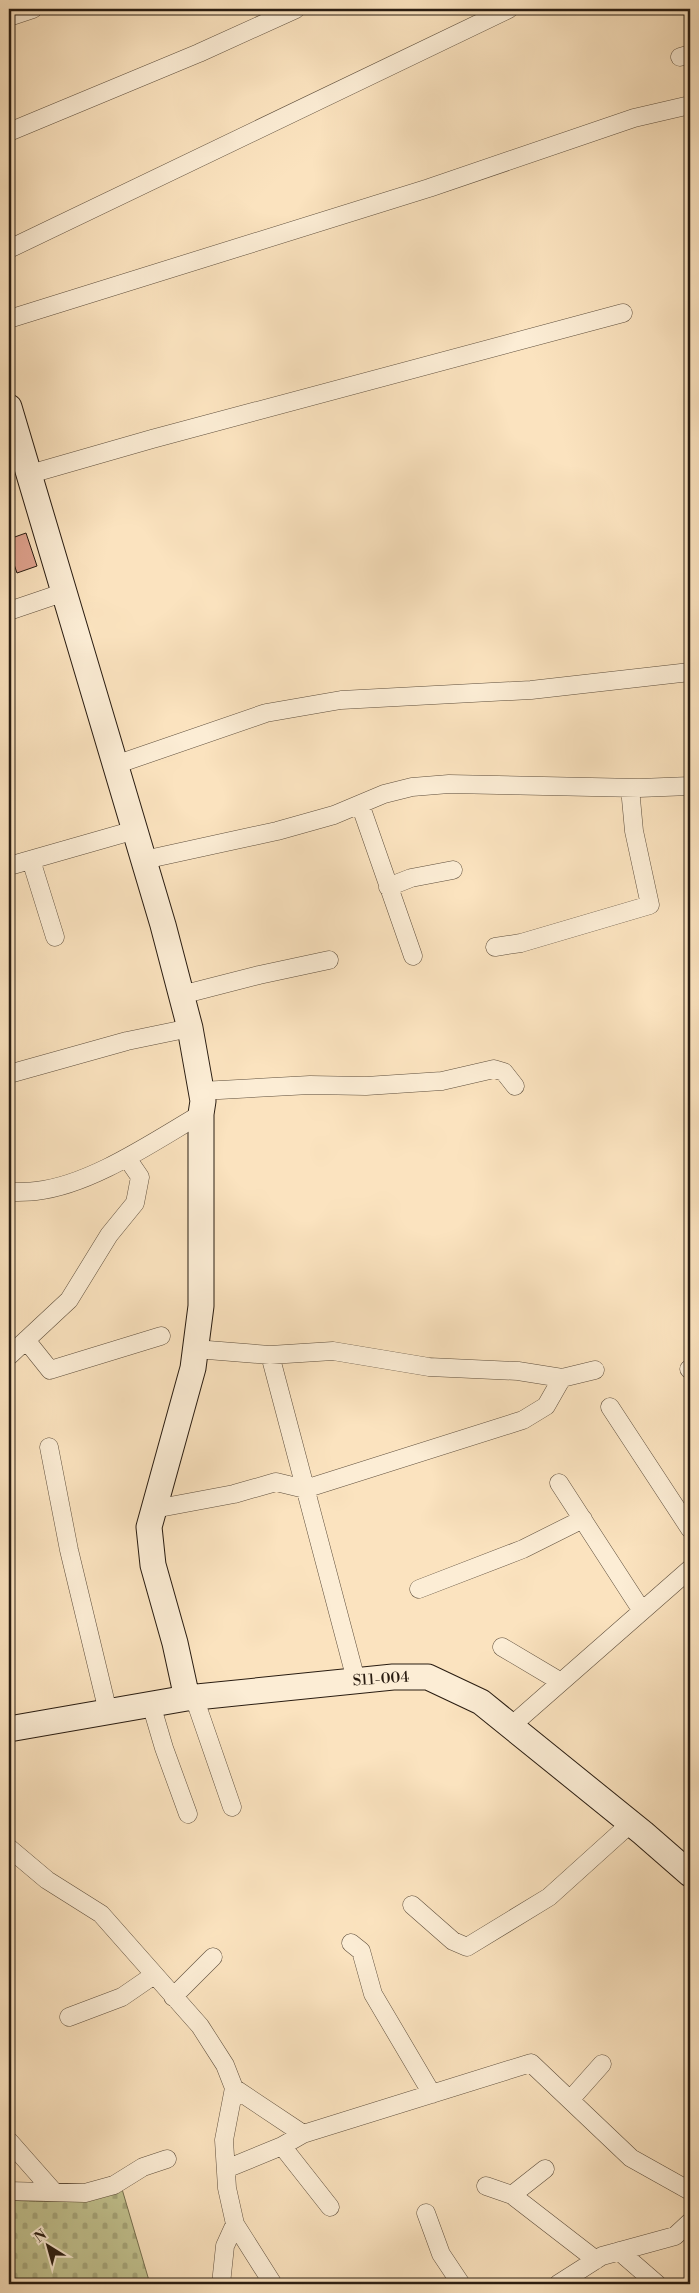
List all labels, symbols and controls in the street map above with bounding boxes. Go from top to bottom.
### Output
street label: S11-004 [352,1668,410,1690]
north arrow [22,2220,72,2270]
text: N [31,2226,51,2247]

